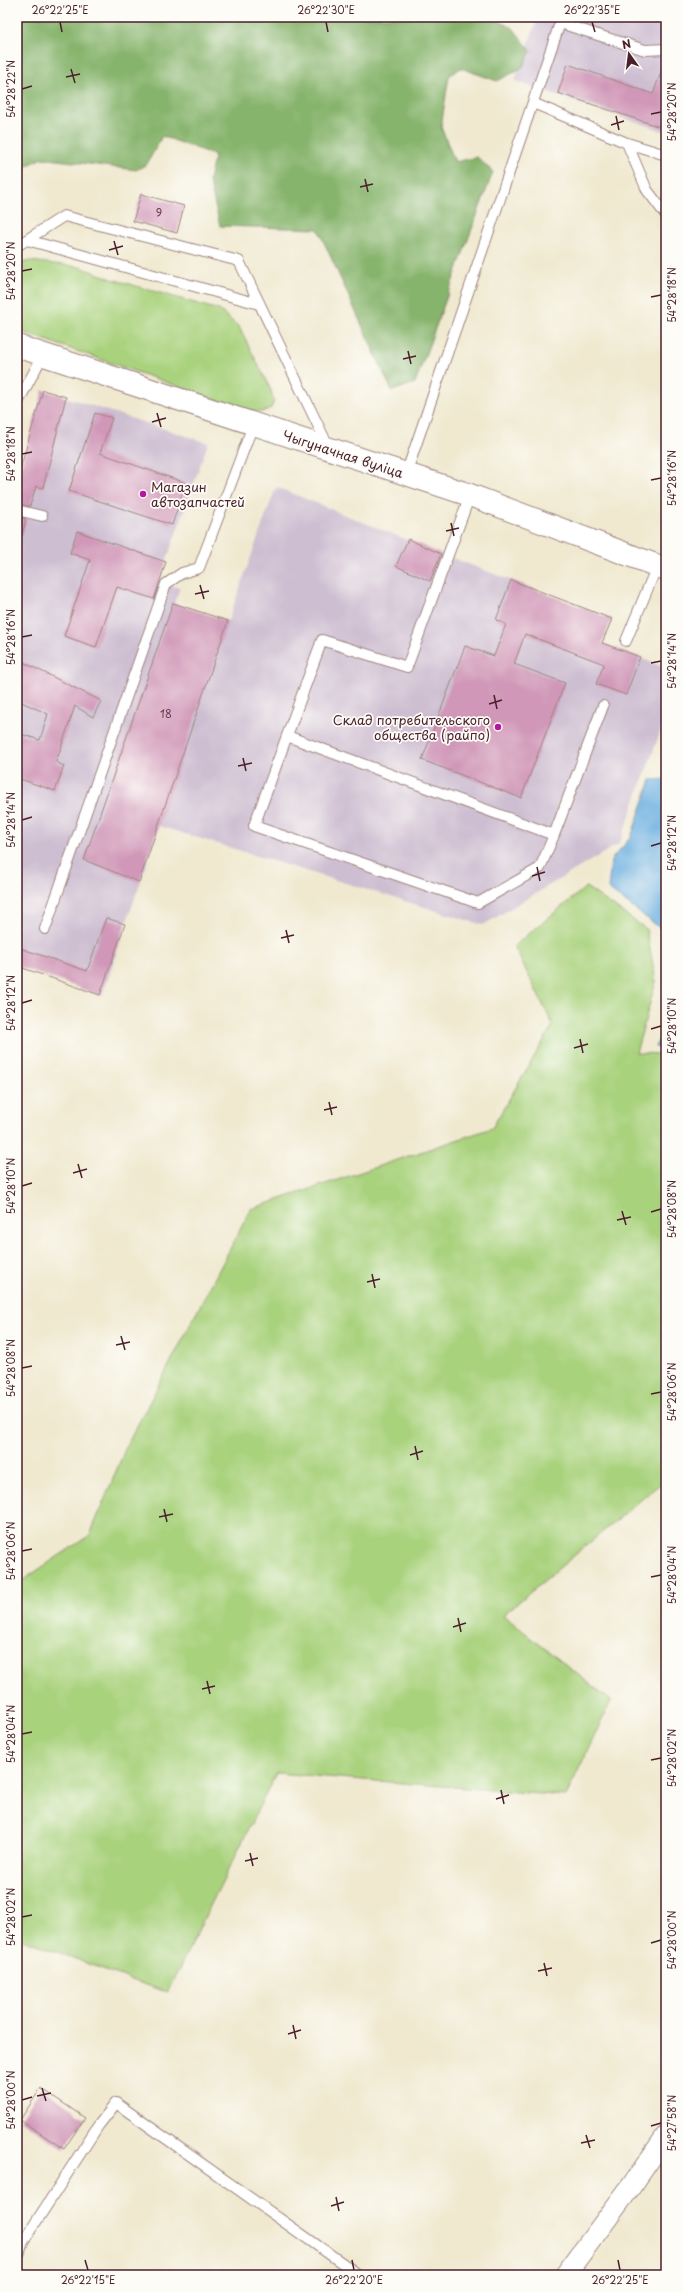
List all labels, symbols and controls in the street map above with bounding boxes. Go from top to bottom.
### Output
text: 26°22'25"E [31,2,89,17]
text: 26°22'30"E [297,2,355,17]
text: 26°22'35"E [564,2,620,17]
north arrow [609,34,649,74]
text: N [620,34,633,53]
text: 54°28'22"N [3,60,18,118]
text: 54°28'20"N [664,82,679,142]
house number: 9 [156,204,162,221]
text: 54°28'20"N [3,241,18,301]
text: 54°28'18"N [664,267,679,323]
street label: Чыгуначная вуліца [280,425,406,482]
text: 54°28'18"N [3,426,18,482]
text: 54°28'16"N [664,450,679,506]
place label: Магазин автозапчастей [151,477,245,511]
marker: Магазин автозапчастей [138,489,148,499]
text: 54°28'16"N [3,609,18,665]
text: 54°28'14"N [664,633,679,689]
house number: 18 [160,705,172,722]
place label: Склад потребительского общества (райпо) [333,710,490,744]
marker: Склад потребительского общества (райпо) [493,722,503,732]
text: 54°28'14"N [3,792,18,848]
text: 54°28'12"N [664,815,679,871]
text: 54°28'12"N [3,975,18,1031]
text: 54°28'10"N [664,998,679,1054]
text: 54°28'10"N [3,1158,18,1214]
text: 54°28'08"N [664,1180,679,1238]
text: 54°28'08"N [3,1339,18,1397]
text: 54°28'06"N [664,1362,679,1421]
text: 54°28'06"N [3,1521,18,1580]
text: 54°28'04"N [664,1546,679,1604]
text: 54°28'04"N [3,1705,18,1763]
text: 54°28'02"N [664,1728,679,1787]
text: 54°28'02"N [3,1887,18,1946]
text: 54°28'00"N [664,1910,679,1970]
text: 54°28'00"N [3,2070,18,2130]
text: 54°27'58"N [664,2094,679,2151]
text: 26°22'15"E [61,2272,115,2287]
text: 26°22'20"E [325,2272,383,2287]
text: 26°22'25"E [591,2272,649,2287]

